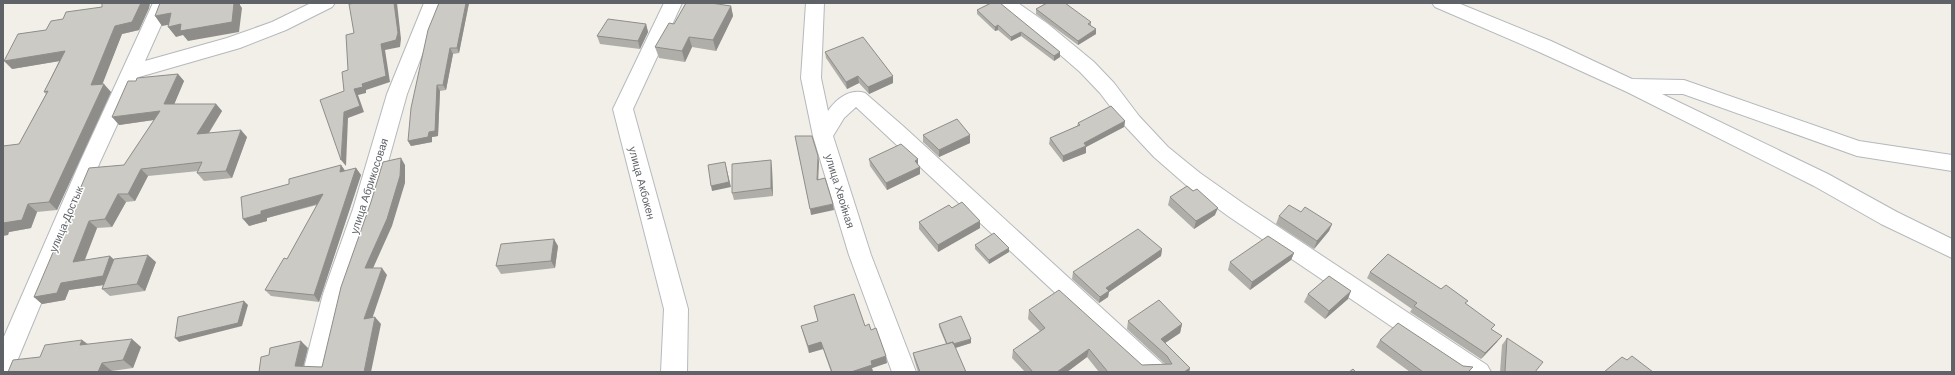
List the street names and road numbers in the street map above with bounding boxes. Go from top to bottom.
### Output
street label: улица Абрикосовая [348,137,390,235]
street label: улица Акбокен [626,145,658,221]
street label: улица Хвойная [823,153,857,229]
street label: улица Достык [47,184,85,254]

